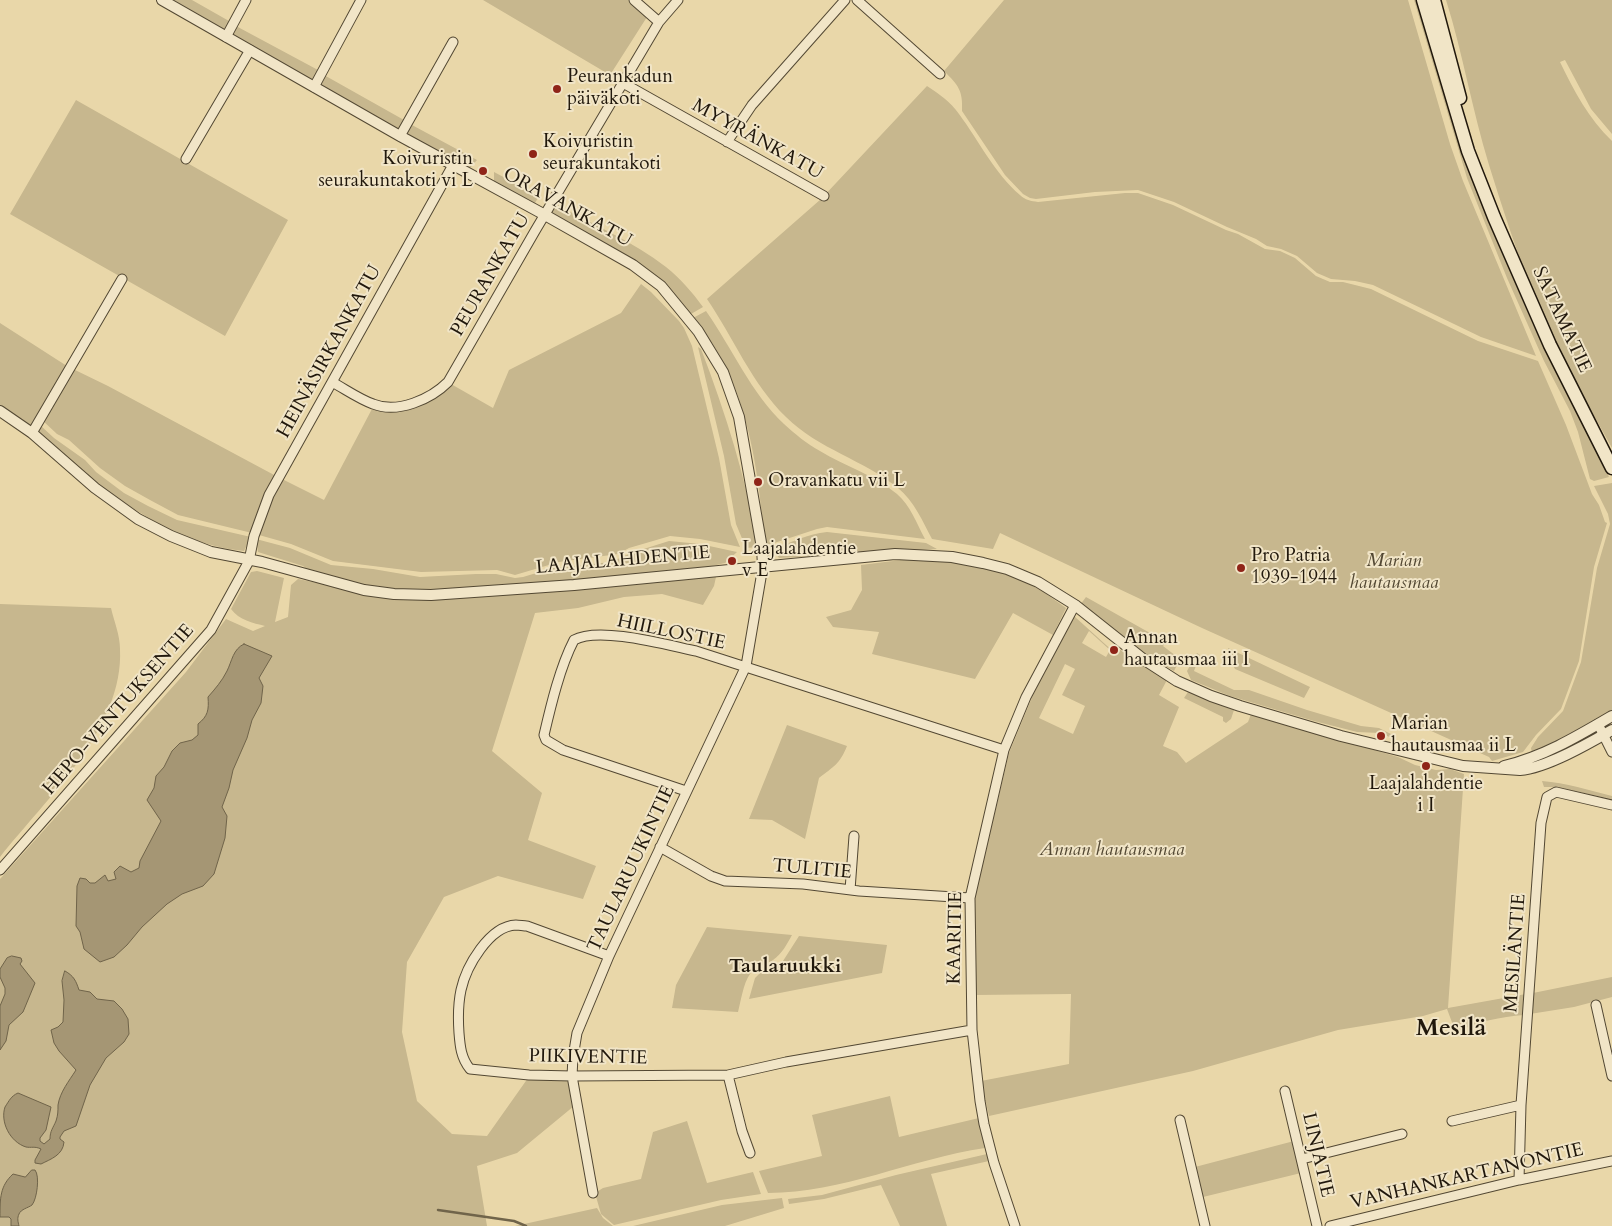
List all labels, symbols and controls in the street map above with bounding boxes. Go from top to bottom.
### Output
place label: Peurankadun päiväkoti [567,67,673,111]
marker: Peurankadun päiväkoti [551,83,563,95]
street label: MYYRÄNKATU [688,95,826,185]
place label: Koivuristin seurakuntakoti [543,132,661,176]
marker: Koivuristin seurakuntakoti [527,148,539,160]
place label: Koivuristin seurakuntakoti vi L [318,149,473,193]
street label: ORAVANKATU [499,163,635,253]
marker: Koivuristin seurakuntakoti vi L [477,165,489,177]
street label: PEURANKATU [447,209,535,341]
street label: HEINÄSIRKANKATU [273,262,387,442]
street label: SATAMATIE [1527,264,1595,376]
place label: Oravankatu vii L [768,471,905,493]
marker: Oravankatu vii L [752,476,764,488]
place label: Laajalahdentie v E [742,539,856,583]
street label: LAAJALAHDENTIE [535,542,711,580]
place label: Pro Patria 1939-1944 [1251,546,1337,590]
park label: Marian hautausmaa [1350,551,1438,595]
marker: Laajalahdentie v E [726,555,738,567]
marker: Pro Patria 1939-1944 [1235,562,1247,574]
street label: HIILLOSTIE [615,610,727,656]
street label: HEPO-VENTUKSENTIE [39,620,199,800]
place label: Annan hautausmaa iii I [1124,628,1249,672]
marker: Annan hautausmaa iii I [1108,644,1120,656]
place label: Marian hautausmaa ii L [1391,714,1516,758]
marker: Marian hautausmaa ii L [1375,730,1387,742]
marker: Laajalahdentie i I [1420,760,1432,772]
place label: Laajalahdentie i I [1369,774,1483,818]
street label: TAULARUUKINTIE [583,782,681,956]
park label: Annan hautausmaa [1040,840,1184,862]
street label: TULITIE [771,855,853,885]
street label: KAARITIE [944,891,968,985]
street label: MESILÄNTIE [1500,893,1532,1013]
district label: Taularuukki [729,955,841,979]
district label: Mesilä [1416,1015,1486,1043]
street label: PIIKIVENTIE [528,1046,648,1070]
street label: LINJATIE [1296,1110,1338,1200]
street label: VANHANKARTANONTIE [1348,1139,1586,1215]

